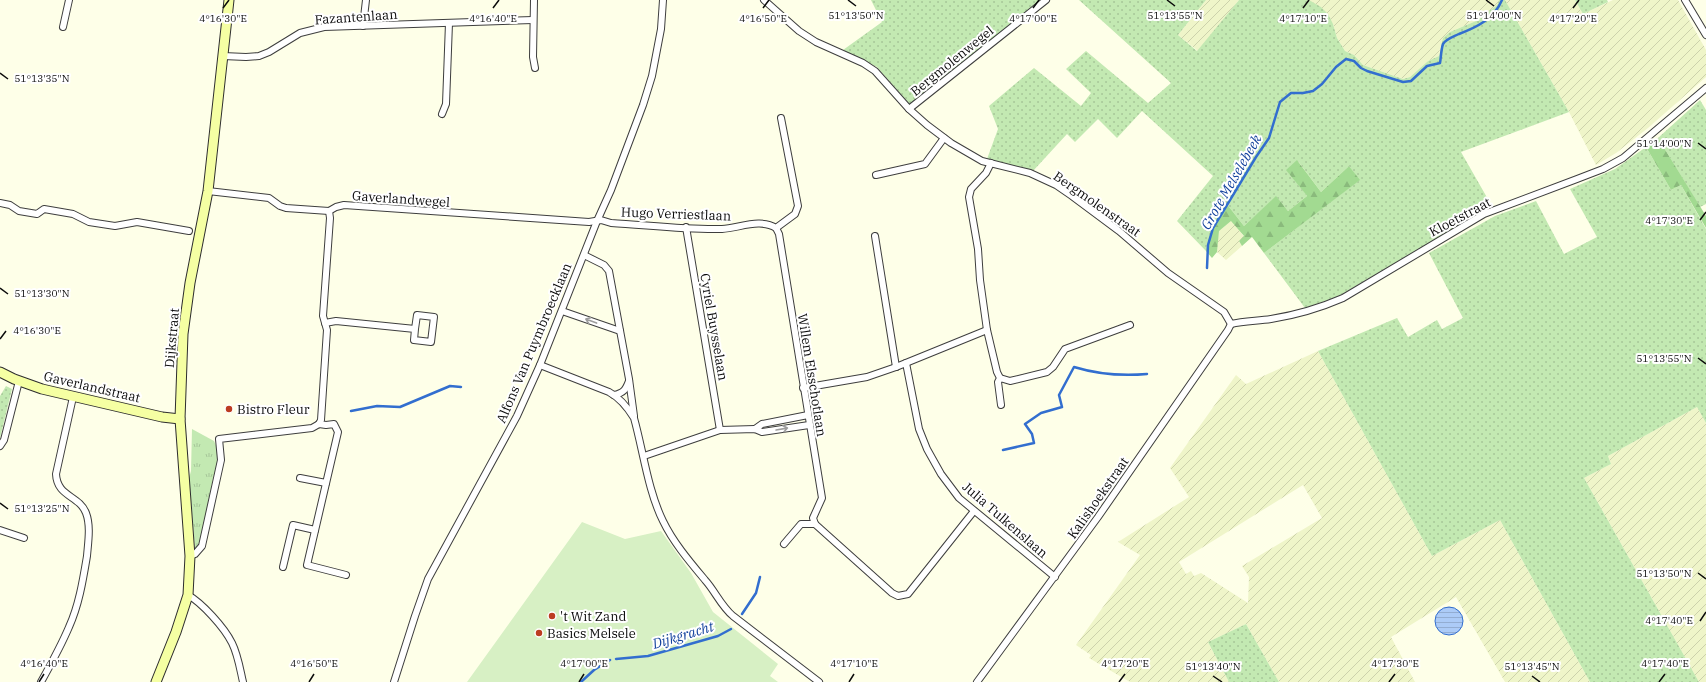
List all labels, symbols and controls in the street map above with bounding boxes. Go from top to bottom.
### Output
street label: Fazantenlaan [314,6,398,28]
text: 51°13'50"N [829,9,884,22]
text: 51°13'55"N [1148,9,1203,22]
text: 51°14'00"N [1467,9,1522,22]
text: 4°16'30"E [199,12,247,25]
text: 4°16'40"E [469,12,517,25]
text: 4°16'50"E [739,12,787,25]
text: 4°17'00"E [1009,12,1057,25]
text: 4°17'10"E [1279,12,1327,25]
text: 4°17'20"E [1549,12,1597,25]
street label: Bergmolenwegel [907,22,997,100]
text: 51°13'35"N [15,72,70,85]
water label: Grote Melselebeek [1197,131,1266,233]
text: 51°14'00"N [1637,137,1692,150]
street label: Bergmolenstraat [1050,168,1144,241]
street label: Gaverlandwegel [352,187,451,211]
street label: Kloetstraat [1426,193,1494,240]
street label: Hugo Verriestlaan [621,204,731,224]
text: 4°17'30"E [1645,214,1693,227]
street label: Alfons Van Puymbroecklaan [492,260,576,426]
street label: Cyriel Buysselaan [696,272,732,382]
text: 51°13'30"N [15,287,70,300]
street label: Dijkstraat [161,307,183,369]
street label: Willem Elsschotlaan [794,312,830,438]
one-way arrow [584,317,597,324]
text: 4°16'30"E [13,324,61,337]
text: 51°13'55"N [1637,352,1692,365]
street label: Gaverlandstraat [42,368,142,406]
place label: Bistro Fleur [237,401,310,418]
marker: Bistro Fleur [224,404,234,414]
one-way arrow [775,425,788,433]
street label: Kalishoekstraat [1064,454,1133,542]
street label: Julia Tulkenslaan [959,478,1051,562]
text: 51°13'25"N [15,502,70,515]
text: 51°13'50"N [1637,567,1692,580]
place label: 't Wit Zand [560,608,627,625]
marker: 't Wit Zand [547,611,557,621]
text: 4°17'40"E [1645,614,1693,627]
water label: Dijkgracht [649,617,717,653]
place label: Basics Melsele [547,625,636,642]
marker: Basics Melsele [534,628,544,638]
text: 4°16'40"E [20,657,68,670]
text: 4°16'50"E [290,657,338,670]
text: 4°17'00"E [560,657,608,670]
text: 4°17'10"E [830,657,878,670]
text: 4°17'20"E [1101,657,1149,670]
text: 4°17'30"E [1371,657,1419,670]
text: 4°17'40"E [1641,657,1689,670]
text: 51°13'40"N [1186,660,1241,673]
text: 51°13'45"N [1505,660,1560,673]

